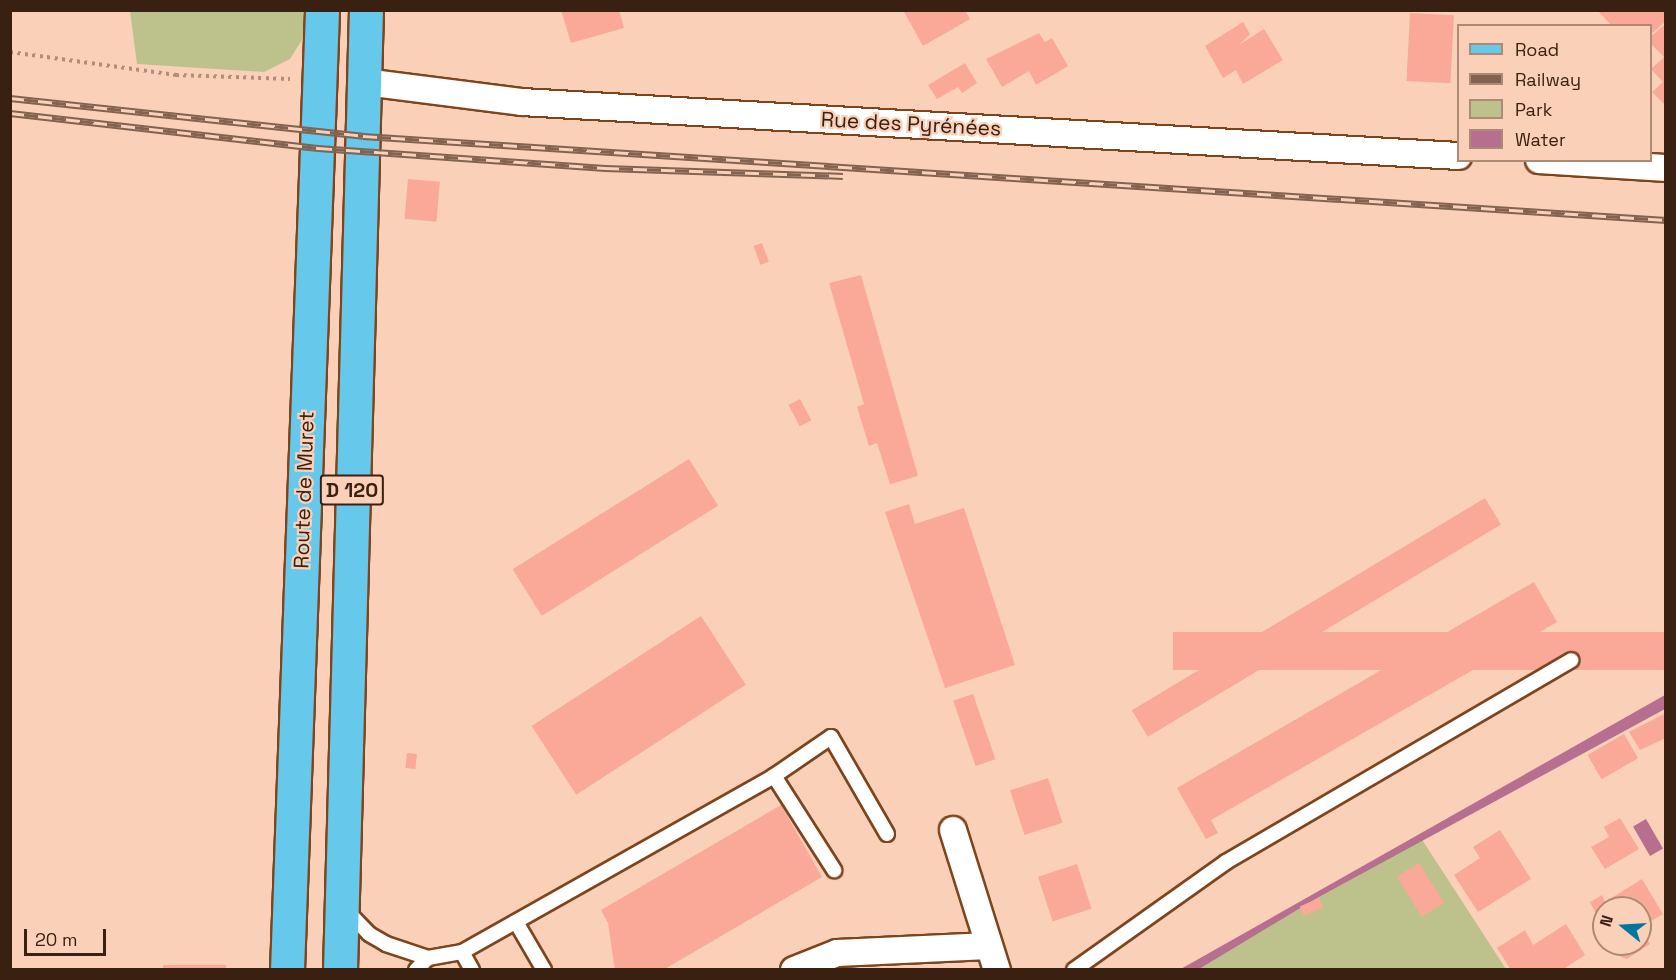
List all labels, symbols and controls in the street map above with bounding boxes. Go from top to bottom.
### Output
legend [1457,24,1652,162]
text: Road [1515,38,1559,61]
text: Railway [1515,68,1581,91]
text: Park [1515,98,1552,121]
street label: Rue des Pyrénées [820,107,1002,141]
text: Water [1515,128,1566,151]
street label: Route de Muret [289,411,319,569]
road number: D 120 [319,473,385,507]
north arrow [1592,896,1652,956]
text: N [1595,913,1618,929]
scale bar [27,917,110,955]
text: 20 m [35,928,78,951]

